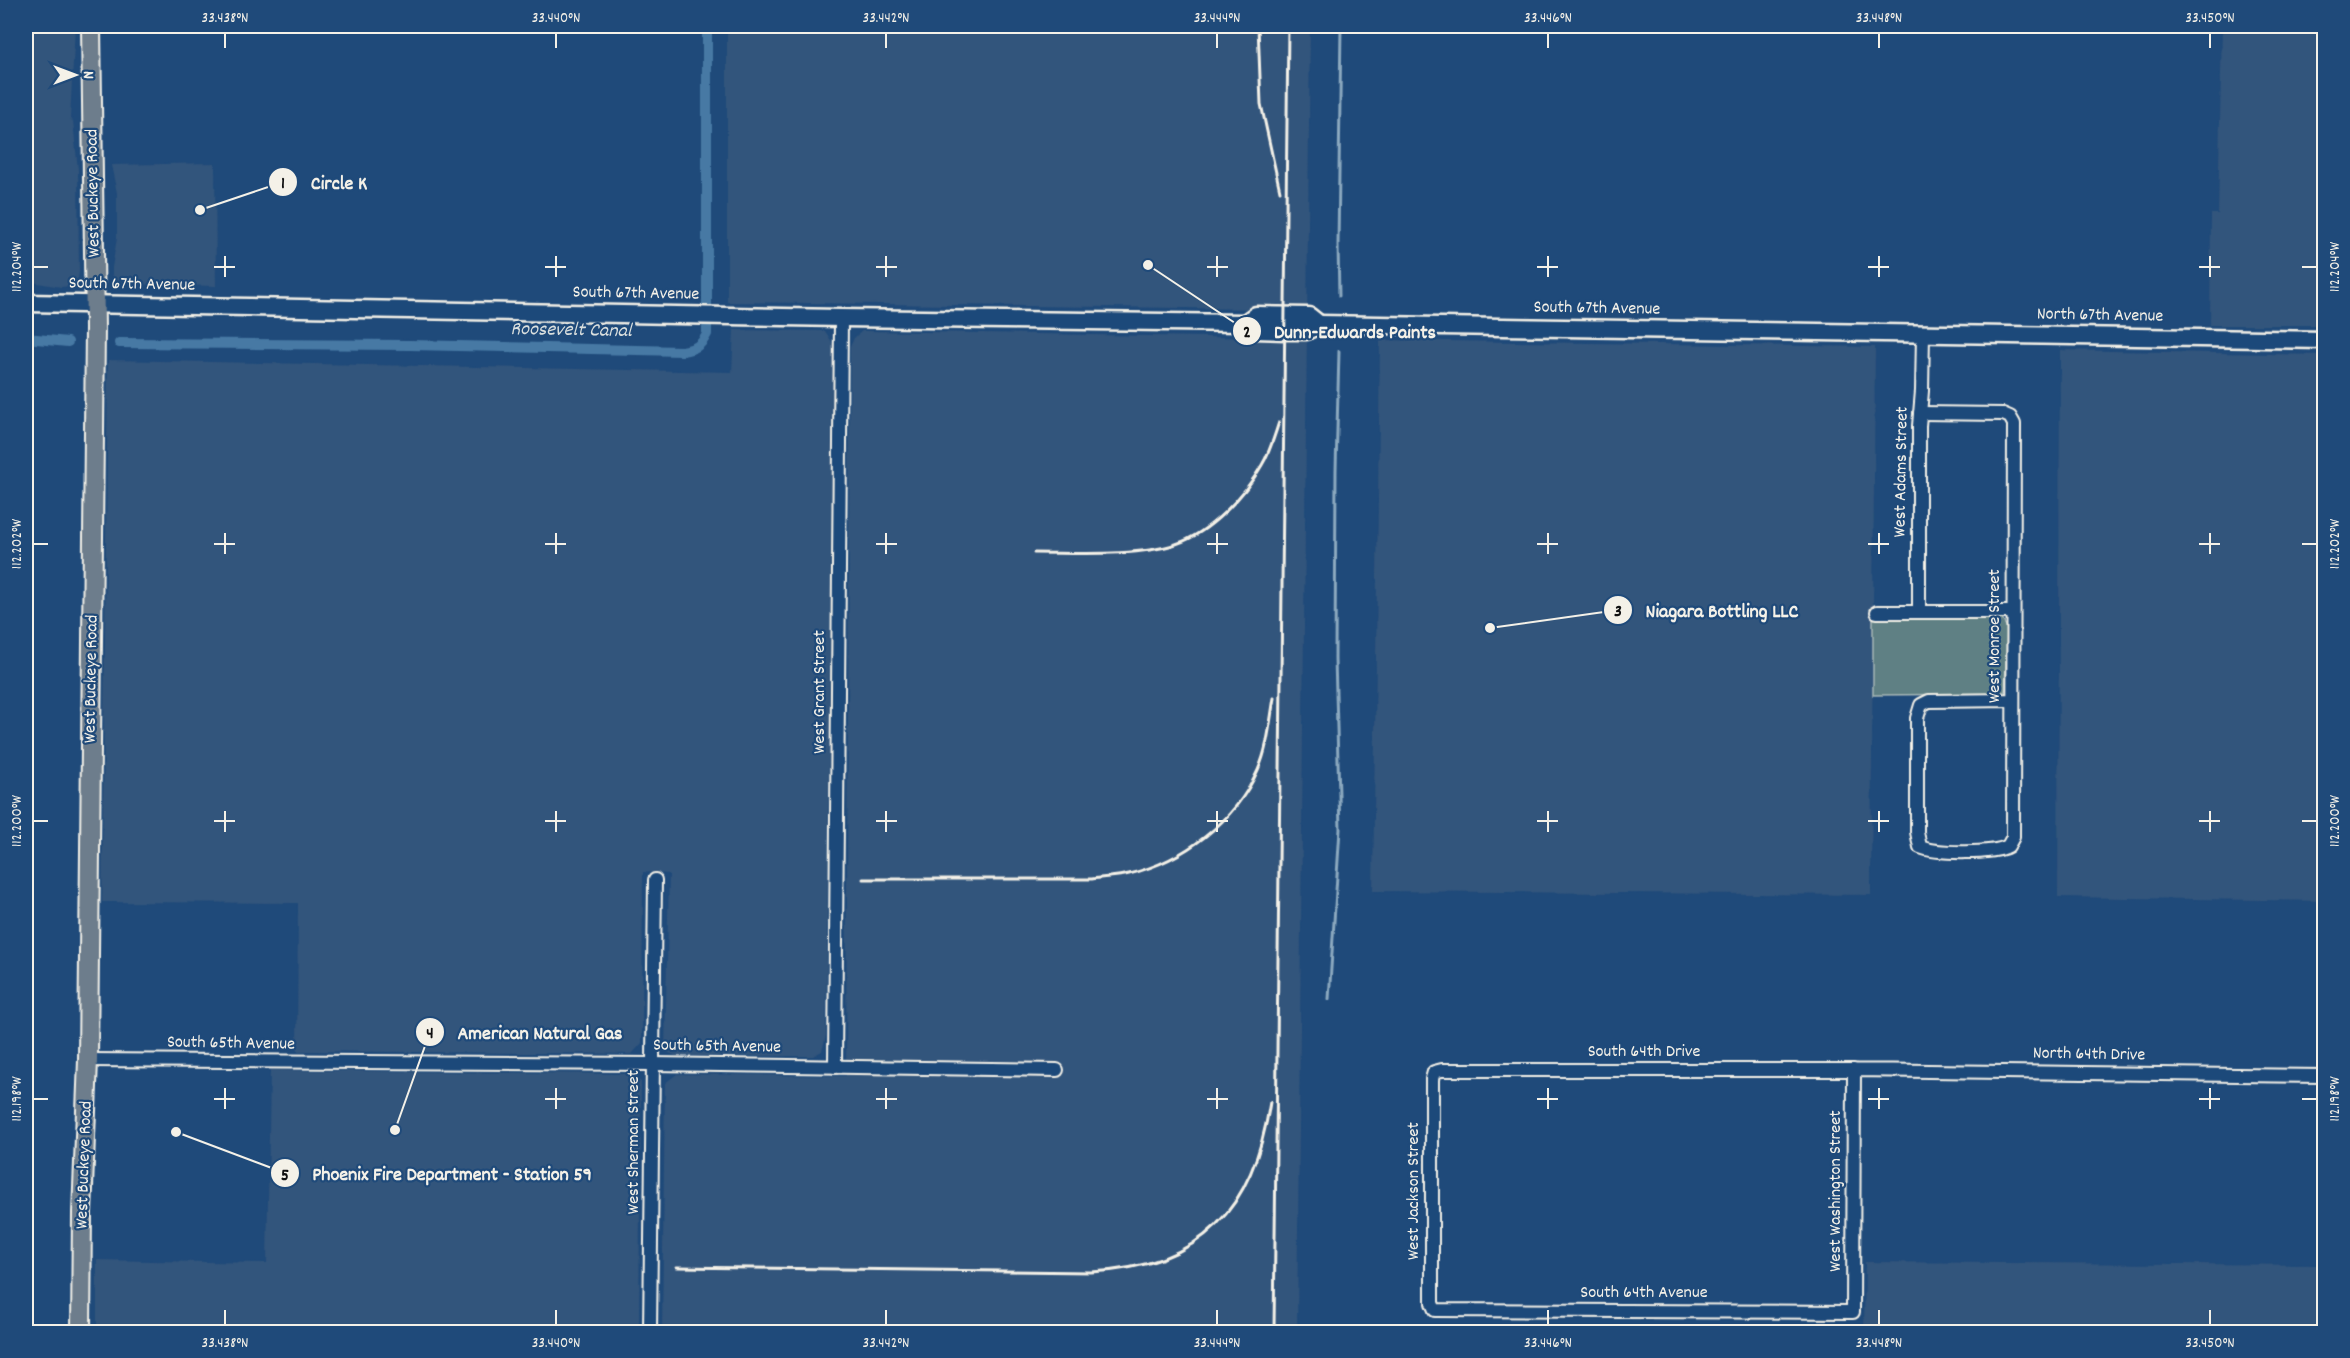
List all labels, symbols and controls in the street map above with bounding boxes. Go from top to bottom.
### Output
text: 33.438°N [202,8,248,30]
text: 33.440°N [532,8,580,30]
text: 33.442°N [862,8,910,30]
text: 33.444°N [1194,8,1240,30]
text: 33.446°N [1524,8,1572,30]
text: 33.448°N [1856,8,1902,30]
text: 33.450°N [2185,8,2235,30]
north arrow [45,45,105,105]
text: N [76,71,99,79]
street label: West Buckeye Road [80,129,108,257]
callout: Circle K [268,163,379,201]
text: Circle K [311,171,368,199]
text: 1 [281,172,285,197]
text: 112.204°W [7,242,29,292]
text: 112.204°W [2325,242,2347,292]
street label: South 67th Avenue [68,271,196,299]
street label: South 67th Avenue [572,280,700,308]
street label: South 67th Avenue [1533,295,1661,323]
street label: North 67th Avenue [2037,302,2164,330]
callout: Dunn-Edwards Paints [1232,312,1448,350]
water label: Roosevelt Canal [510,316,634,346]
text: Dunn-Edwards Paints [1274,320,1436,348]
text: 2 [1243,321,1251,346]
street label: West Adams Street [1888,406,1916,538]
text: 112.202°W [7,518,29,569]
text: 112.202°W [2325,518,2347,569]
street label: West Monroe Street [1983,569,2008,703]
callout: Niagara Bottling LLC [1603,591,1810,629]
text: Niagara Bottling LLC [1646,599,1799,627]
text: 3 [1614,600,1622,625]
street label: West Buckeye Road [78,615,106,743]
street label: West Grant Street [808,630,833,754]
text: 112.200°W [7,795,29,847]
text: 112.200°W [2325,795,2347,847]
callout: American Natural Gas [415,1013,635,1051]
text: American Natural Gas [457,1021,623,1049]
text: 4 [426,1022,434,1047]
street label: South 65th Avenue [167,1030,295,1058]
street label: South 65th Avenue [653,1033,781,1061]
street label: South 64th Drive [1588,1040,1700,1065]
street label: North 64th Drive [2033,1042,2146,1068]
street label: West Sherman Street [622,1069,647,1214]
text: 112.198°W [7,1076,29,1122]
text: 112.198°W [2325,1076,2347,1122]
street label: West Buckeye Road [70,1100,100,1230]
street label: West Washington Street [1824,1110,1849,1272]
street label: West Jackson Street [1402,1122,1427,1260]
callout: Phoenix Fire Department - Station 59 [270,1154,604,1192]
text: Phoenix Fire Department - Station 59 [312,1162,592,1190]
text: 5 [281,1164,289,1189]
street label: South 64th Avenue [1580,1281,1708,1306]
text: 33.438°N [202,1333,248,1355]
text: 33.440°N [532,1333,580,1355]
text: 33.442°N [862,1333,910,1355]
text: 33.444°N [1194,1333,1240,1355]
text: 33.446°N [1524,1333,1572,1355]
text: 33.448°N [1856,1333,1902,1355]
text: 33.450°N [2185,1333,2235,1355]

